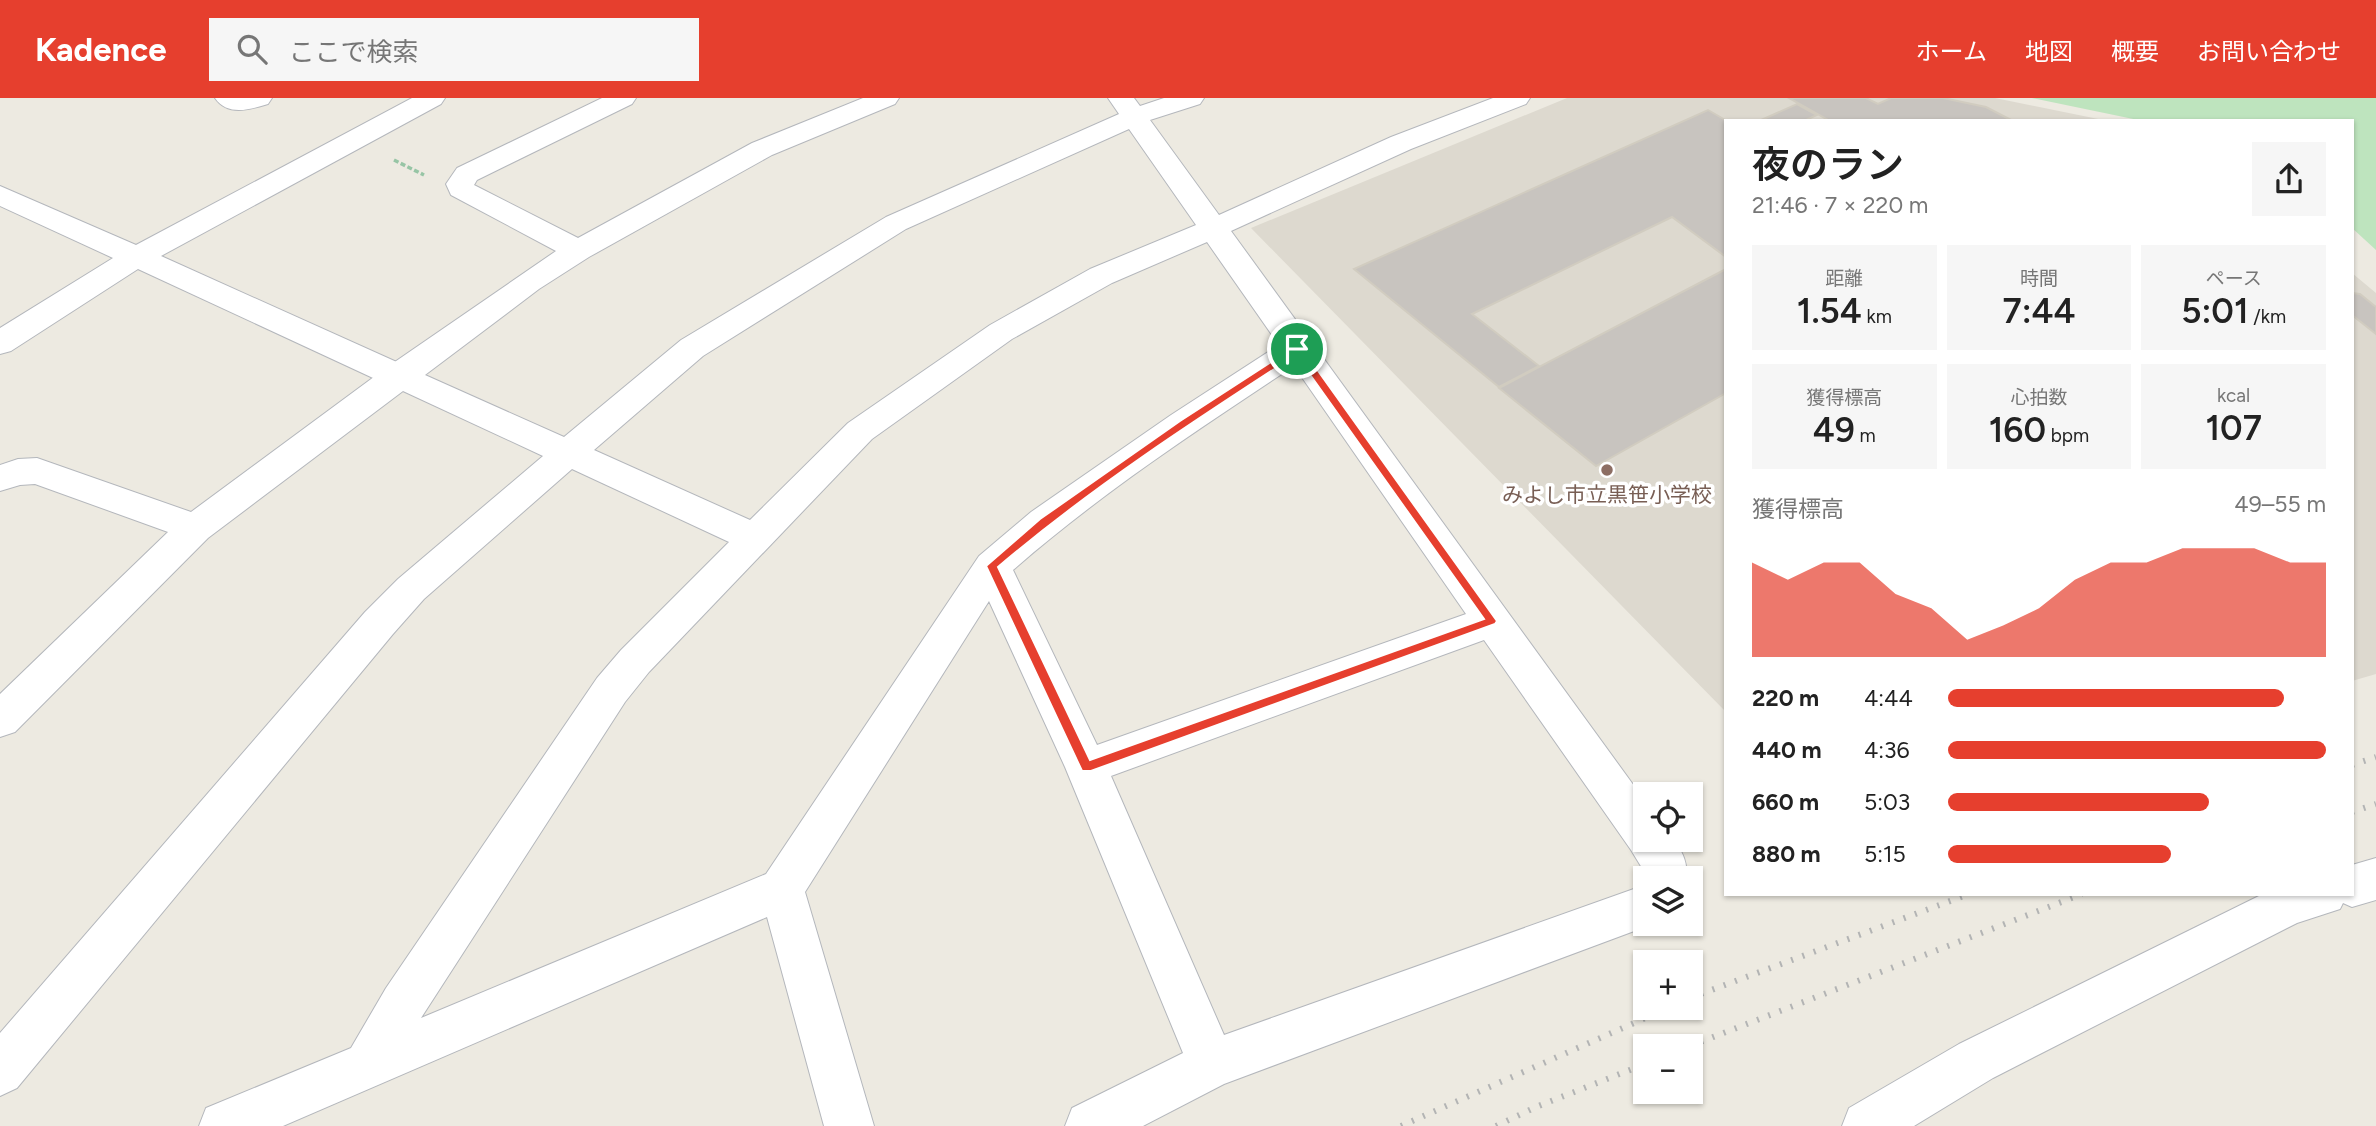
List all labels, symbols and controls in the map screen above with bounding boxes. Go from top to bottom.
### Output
search box [209,18,699,81]
text: Kadence [35,30,167,69]
icon: search [233,30,271,68]
text: ここで検索 [289,36,419,68]
text: ホーム [1916,37,1987,66]
text: 地図 [2025,37,2073,66]
text: 概要 [2111,37,2159,66]
text: お問い合わせ [2197,37,2341,66]
text: 夜のラン [1752,142,1904,188]
button: share [2252,142,2326,216]
text: 21:46 · 7 × 220 m [1752,191,1928,219]
text: 距離 [1825,267,1863,290]
text: 時間 [2020,267,2058,290]
text: ペース [2206,267,2262,290]
text: 1.54 [1797,290,1862,332]
text: 7:44 [2002,290,2076,332]
text: 5:01 [2181,290,2249,332]
text: km [1862,305,1892,328]
text: /km [2249,305,2286,328]
pin [1267,319,1327,379]
icon: arrive [1278,330,1316,368]
text: kcal [2217,384,2250,407]
text: 獲得標高 [1806,386,1882,409]
text: 心拍数 [2010,386,2068,409]
text: 107 [2205,407,2262,449]
text: 49 [1813,409,1855,451]
text: 160 [1989,409,2046,451]
text: m [1855,424,1876,447]
text: bpm [2046,424,2089,447]
marker: みよし市立黒笹小学校 [1599,462,1615,478]
place label: みよし市立黒笹小学校 [1502,482,1712,507]
text: 49–55 m [2234,490,2326,518]
text: 獲得標高 [1752,495,1844,523]
text: 220 m [1752,684,1819,712]
text: 4:44 [1864,684,1913,712]
text: 440 m [1752,736,1822,764]
text: 4:36 [1864,736,1910,764]
map controls [1633,782,1703,1104]
button: locate [1633,782,1703,852]
text: 660 m [1752,788,1819,816]
text: 5:03 [1864,788,1910,816]
text: 880 m [1752,840,1821,868]
text: 5:15 [1864,840,1906,868]
button: layers [1633,866,1703,936]
button: + [1633,950,1703,1020]
button: − [1633,1034,1703,1104]

